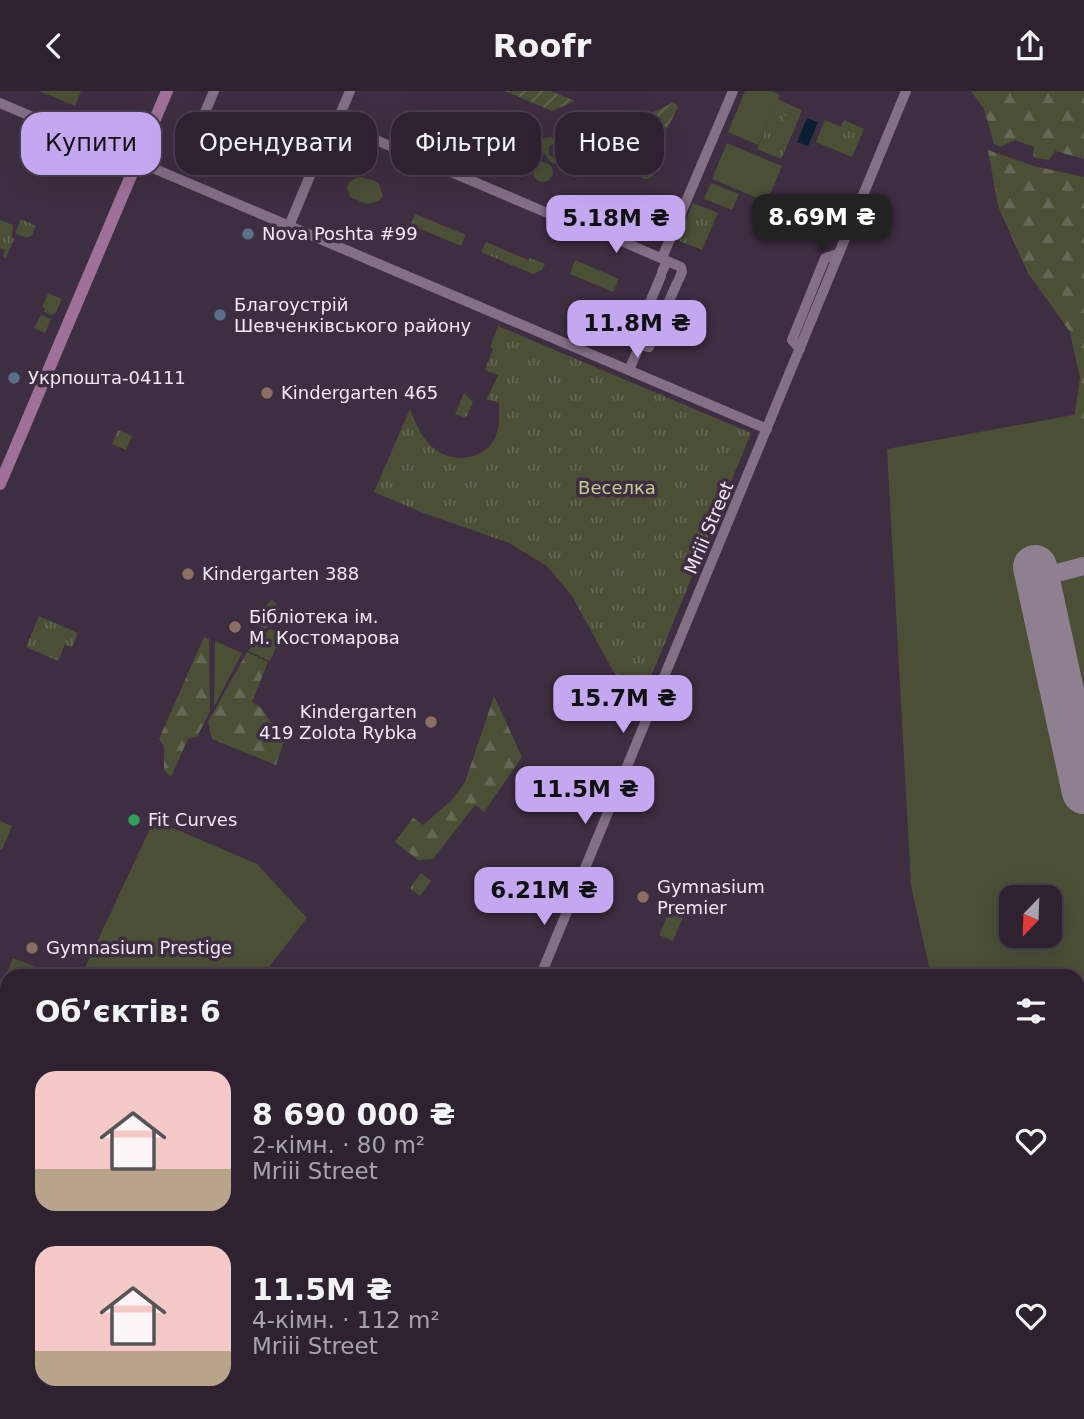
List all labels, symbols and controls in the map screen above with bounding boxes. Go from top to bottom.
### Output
icon: back [35,27,73,65]
text: Roofr [493,27,591,65]
icon: share [1011,27,1049,65]
chip: Купити [21,112,161,175]
chip: Орендувати [175,112,377,175]
chip: Фільтри [391,112,541,175]
chip: Нове [555,112,664,175]
pin: 5.18M ₴ [551,195,681,255]
pin: 8.69M ₴ [757,195,887,254]
text: 8.69M ₴ [768,204,876,230]
text: 5.18M ₴ [562,205,670,231]
place label: Nova Poshta #99 [262,223,418,244]
marker: Nova Poshta #99 [240,226,256,242]
place label: Благоустрій Шевченківського району [234,294,471,336]
pin: 11.8M ₴ [572,301,702,360]
marker: Благоустрій Шевченківського району [212,307,228,323]
text: 11.8M ₴ [583,310,691,336]
place label: Укрпошта-04111 [28,367,186,388]
marker: Укрпошта-04111 [6,370,22,386]
place label: Kindergarten 465 [281,382,438,403]
marker: Kindergarten 465 [259,385,275,401]
park label: Веселка [578,477,656,498]
street label: Mriii Street [680,478,737,577]
place label: Kindergarten 388 [202,563,359,584]
marker: Kindergarten 388 [180,566,196,582]
place label: Бібліотека ім. М. Костомарова [249,606,400,648]
marker: Бібліотека ім. М. Костомарова [227,619,243,635]
pin: 15.7M ₴ [558,675,688,735]
text: 15.7M ₴ [569,685,677,711]
place label: Kindergarten 419 Zolota Rybka [259,701,417,743]
marker: Kindergarten 419 Zolota Rybka [423,714,439,730]
pin: 11.5M ₴ [520,767,650,826]
text: 11.5M ₴ [531,776,639,802]
place label: Fit Curves [148,809,237,830]
marker: Fit Curves [126,812,142,828]
pin: 6.21M ₴ [479,867,609,927]
place label: Gymnasium Premier [657,876,765,918]
text: 6.21M ₴ [490,877,598,903]
north arrow [999,885,1062,949]
map controls [999,885,1062,948]
marker: Gymnasium Premier [635,889,651,905]
place label: Gymnasium Prestige [46,937,232,958]
marker: Gymnasium Prestige [24,940,40,956]
icon: filters [1012,992,1050,1030]
text: Об’єктів: 6 [35,994,221,1029]
text: 8 690 000 ₴ [252,1097,455,1132]
icon: home [91,1099,175,1183]
icon: heart [1012,1122,1050,1160]
text: 2-кімн. · 80 m² [252,1132,425,1158]
text: Mriii Street [252,1158,378,1184]
text: 11.5M ₴ [252,1272,392,1307]
icon: home [91,1274,175,1358]
icon: heart [1012,1297,1050,1335]
text: 4-кімн. · 112 m² [252,1307,440,1333]
text: Mriii Street [252,1333,378,1359]

